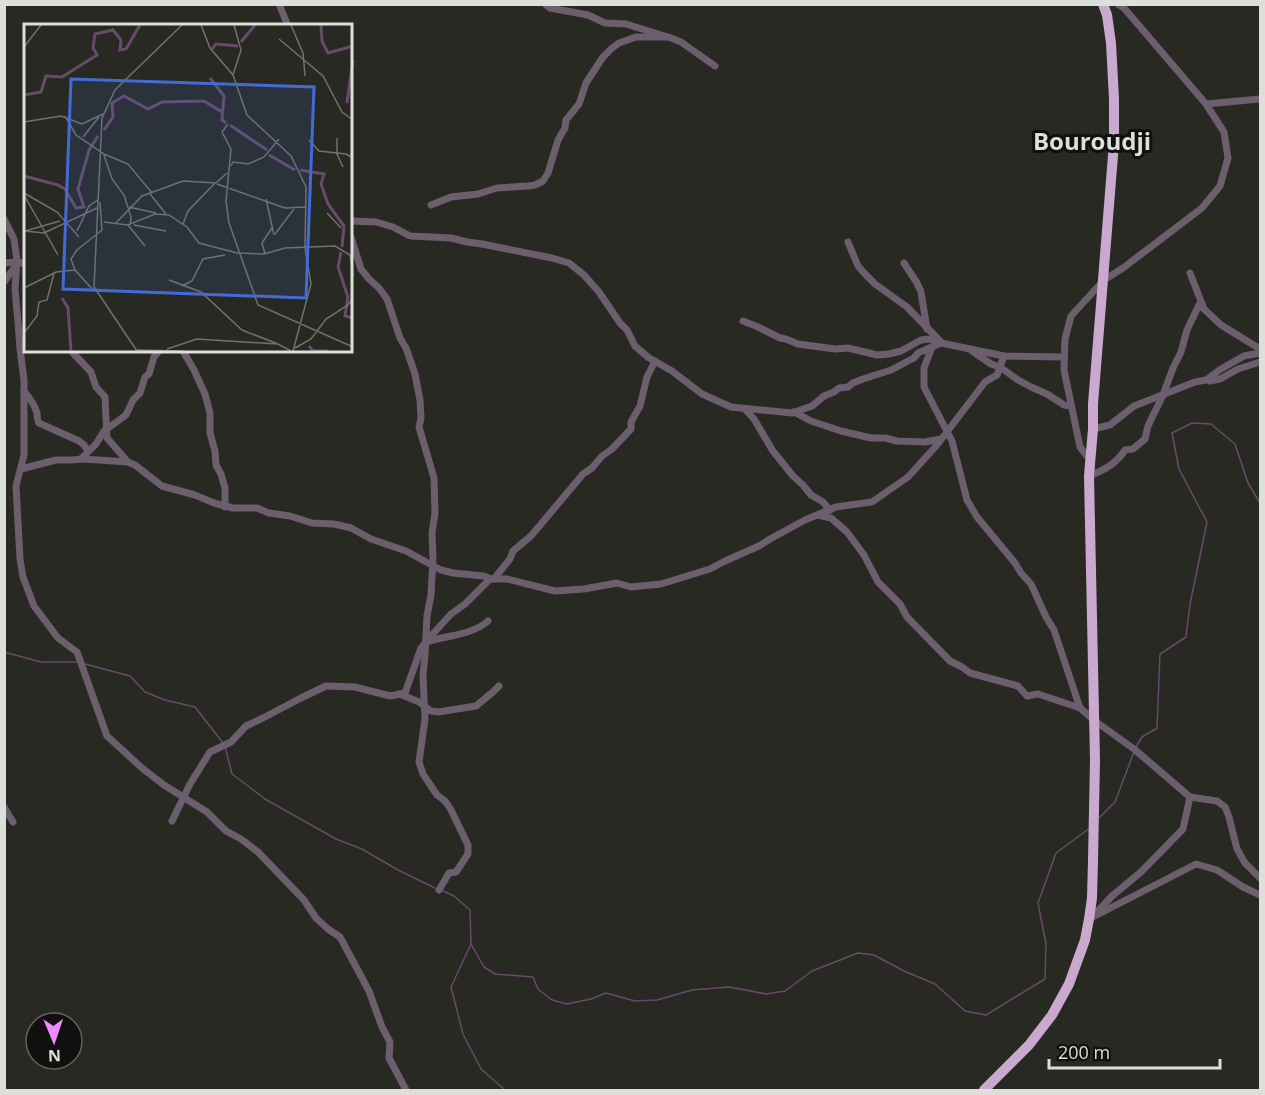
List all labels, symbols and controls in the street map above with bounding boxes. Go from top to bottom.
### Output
inset map [24,24,352,352]
district label: Bouroudji [1033,124,1151,157]
north arrow [24,1011,84,1071]
scale bar [1049,1032,1220,1070]
text: 200 m [1058,1040,1110,1064]
text: N [48,1045,61,1067]

